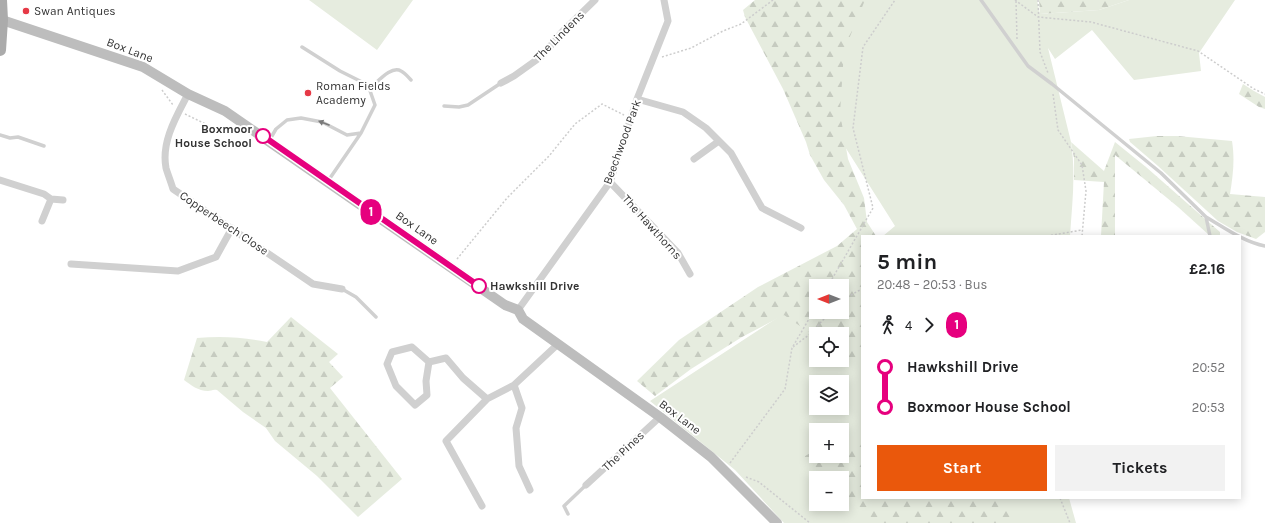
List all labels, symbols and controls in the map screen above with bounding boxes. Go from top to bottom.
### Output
place label: Swan Antiques [34,4,116,18]
marker: Swan Antiques [21,6,31,16]
street label: The Lindens [531,8,587,64]
street label: Box Lane [105,35,155,65]
place label: Roman Fields Academy [316,79,391,107]
marker: Roman Fields Academy [303,88,313,98]
street label: Beechwood Park [600,97,644,186]
one-way arrow [318,120,330,126]
place label: Boxmoor House School [175,122,252,150]
marker: Boxmoor House School [255,128,271,144]
street label: Copperbeech Close [177,188,271,258]
street label: The Hawthorns [619,192,685,262]
line badge: 1 [358,199,384,225]
text: 1 [369,203,374,220]
street label: Box Lane [393,208,441,248]
text: 5 min [877,249,937,275]
text: £2.16 [1189,260,1225,278]
text: 20:48 – 20:53 · Bus [877,277,987,292]
marker: Hawkshill Drive [471,278,487,294]
place label: Hawkshill Drive [490,279,579,293]
north arrow [809,279,849,319]
map controls [809,279,849,511]
icon: walk [877,314,899,336]
icon: forward [918,314,940,336]
text: 1 [954,316,959,333]
text: 4 [905,318,912,333]
button: locate [809,327,849,367]
text: Hawkshill Drive [907,358,1019,376]
text: 20:52 [1192,360,1225,375]
button: layers [809,375,849,415]
street label: Box Lane [656,397,704,437]
text: Boxmoor House School [907,398,1071,416]
text: 20:53 [1192,400,1225,415]
button: + [809,423,849,463]
street label: The Pines [599,428,647,474]
button: Start [877,445,1047,491]
button: Tickets [1055,445,1225,491]
button: − [809,471,849,511]

